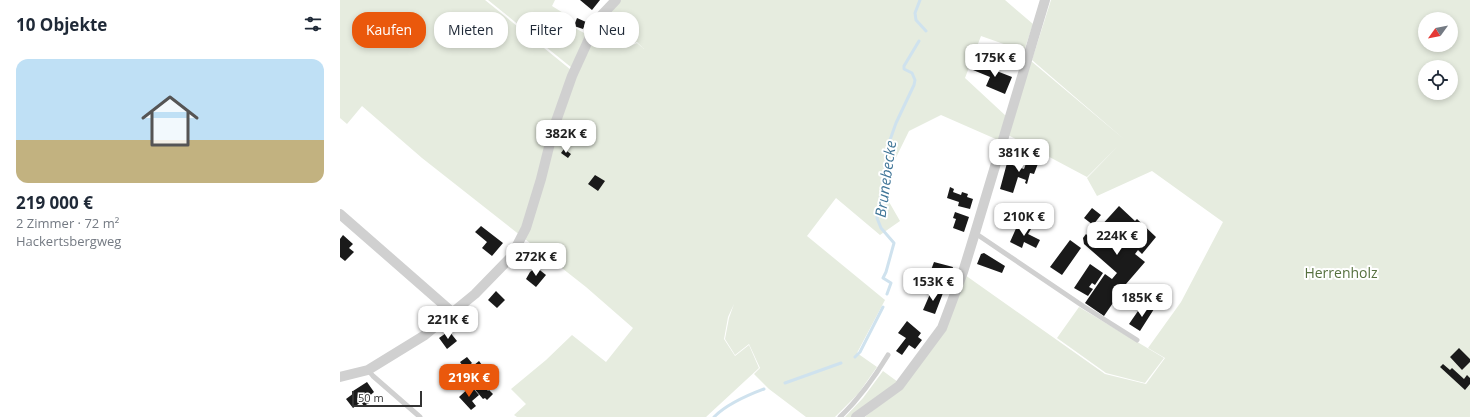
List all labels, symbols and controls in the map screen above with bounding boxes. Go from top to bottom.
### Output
chip: Kaufen [352,12,426,48]
chip: Mieten [434,12,508,48]
chip: Filter [516,12,576,48]
chip: Neu [584,12,639,48]
north arrow [1418,12,1458,52]
map controls [1418,12,1458,100]
text: 10 Objekte [16,13,107,36]
icon: filters [302,13,324,35]
pin: 175K € [962,44,1028,78]
text: 175K € [974,48,1016,66]
button: locate [1418,60,1458,100]
icon: home [134,85,206,157]
pin: 382K € [533,120,599,154]
text: 382K € [545,124,587,142]
water label: Brunebecke [870,139,900,219]
pin: 381K € [986,139,1052,173]
text: 381K € [998,143,1040,161]
text: 219 000 € [16,191,93,214]
pin: 210K € [991,203,1057,237]
text: 210K € [1003,207,1045,225]
text: 2 Zimmer · 72 m² [16,214,119,232]
pin: 224K € [1084,222,1150,256]
text: 224K € [1096,226,1138,244]
text: Hackertsbergweg [16,232,121,250]
pin: 272K € [503,243,569,277]
text: 272K € [515,247,557,265]
park label: Herrenholz [1304,263,1378,282]
pin: 153K € [900,268,966,302]
text: 153K € [912,272,954,290]
pin: 185K € [1109,284,1175,318]
text: 185K € [1121,288,1163,306]
pin: 221K € [415,306,481,340]
text: 221K € [427,310,469,328]
pin: 219K € [436,364,502,398]
text: 219K € [448,368,490,386]
scale bar [352,389,422,408]
text: 50 m [358,390,384,405]

